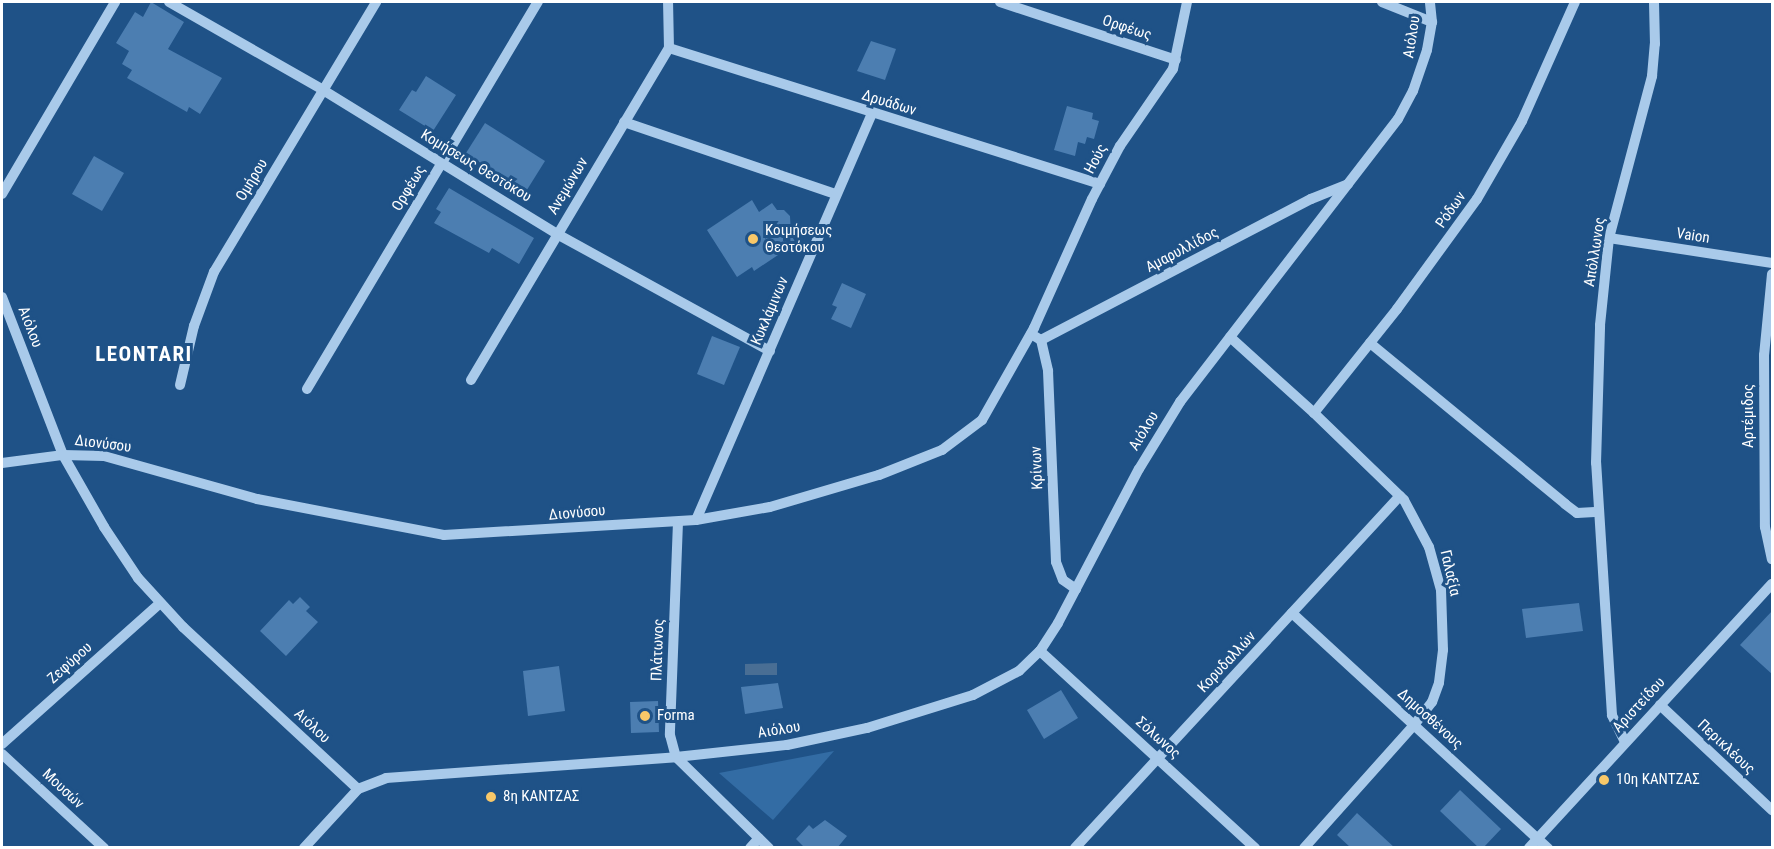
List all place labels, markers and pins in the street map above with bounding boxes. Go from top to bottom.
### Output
place label: Κοιμήσεως Θεοτόκου [765,221,832,256]
marker: Κοιμήσεως Θεοτόκου [746,232,760,246]
place label: Forma [657,707,695,725]
marker: Forma [638,709,652,723]
place label: 10η ΚΑΝΤΖΑΣ [1616,771,1700,789]
marker: 10η ΚΑΝΤΖΑΣ [1597,773,1611,787]
place label: 8η ΚΑΝΤΖΑΣ [503,788,579,806]
marker: 8η ΚΑΝΤΖΑΣ [484,790,498,804]

